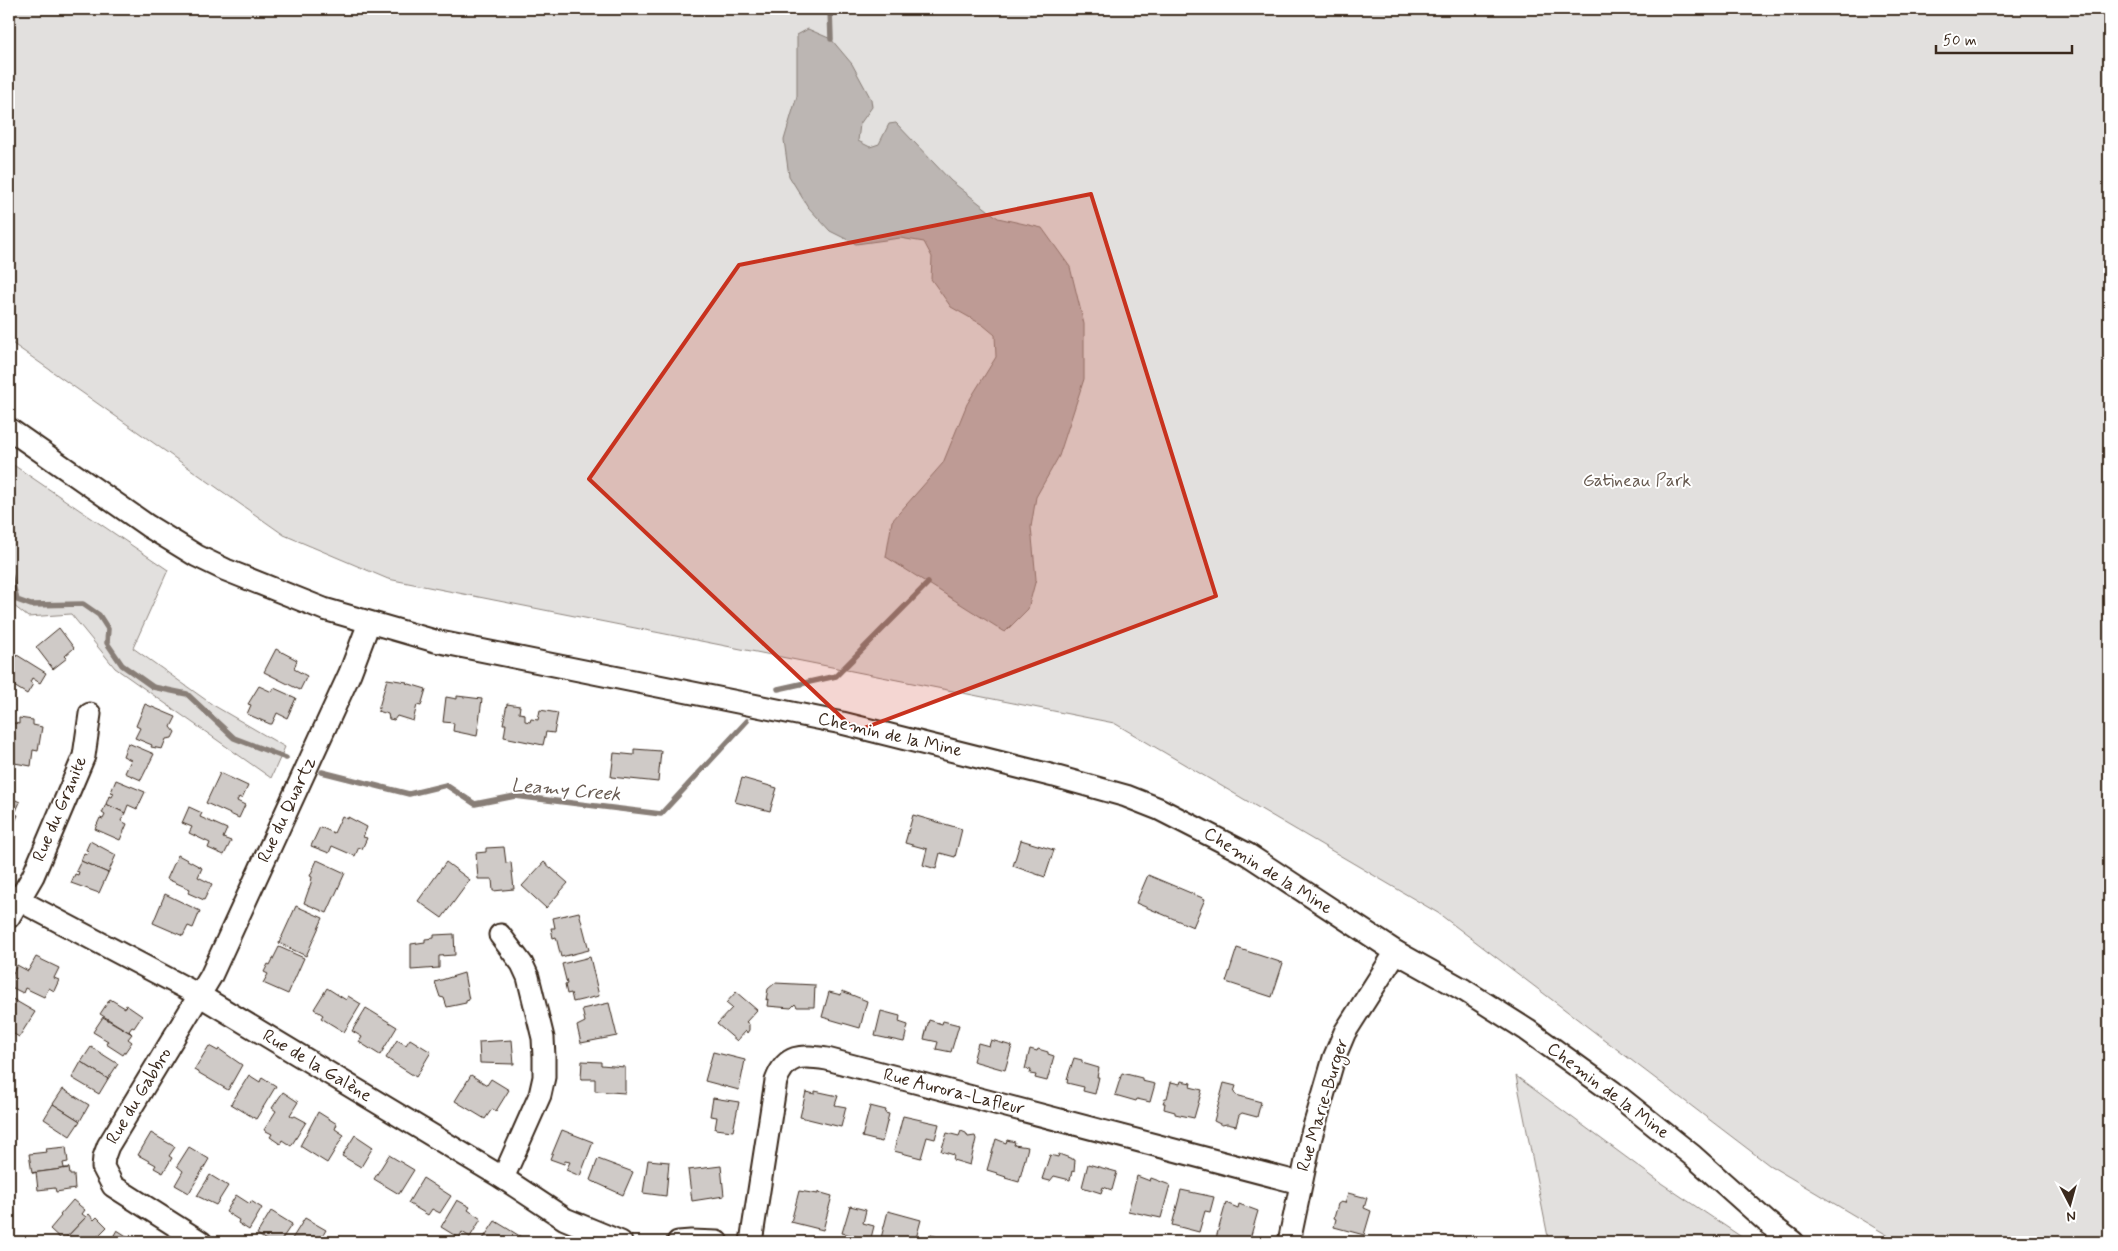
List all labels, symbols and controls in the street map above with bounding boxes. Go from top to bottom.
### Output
scale bar [1936,22,2072,54]
text: 50 m [1943,31,1977,51]
park label: Gatineau Park [1583,469,1691,493]
street label: Chemin de la Mine [815,707,965,763]
street label: Rue du Granite [27,753,93,865]
street label: Rue du Quartz [252,753,322,867]
water label: Leamy Creek [510,773,622,807]
street label: Chemin de la Mine [1199,822,1337,920]
street label: Rue de la Galène [258,1024,376,1108]
street label: Rue Marie-Burger [1291,1035,1356,1175]
street label: Chemin de la Mine [1542,1037,1674,1145]
street label: Rue du Gabbro [101,1043,177,1149]
street label: Rue Aurora-Lafleur [881,1063,1028,1121]
north arrow [2046,1178,2096,1228]
text: N [2066,1206,2077,1225]

